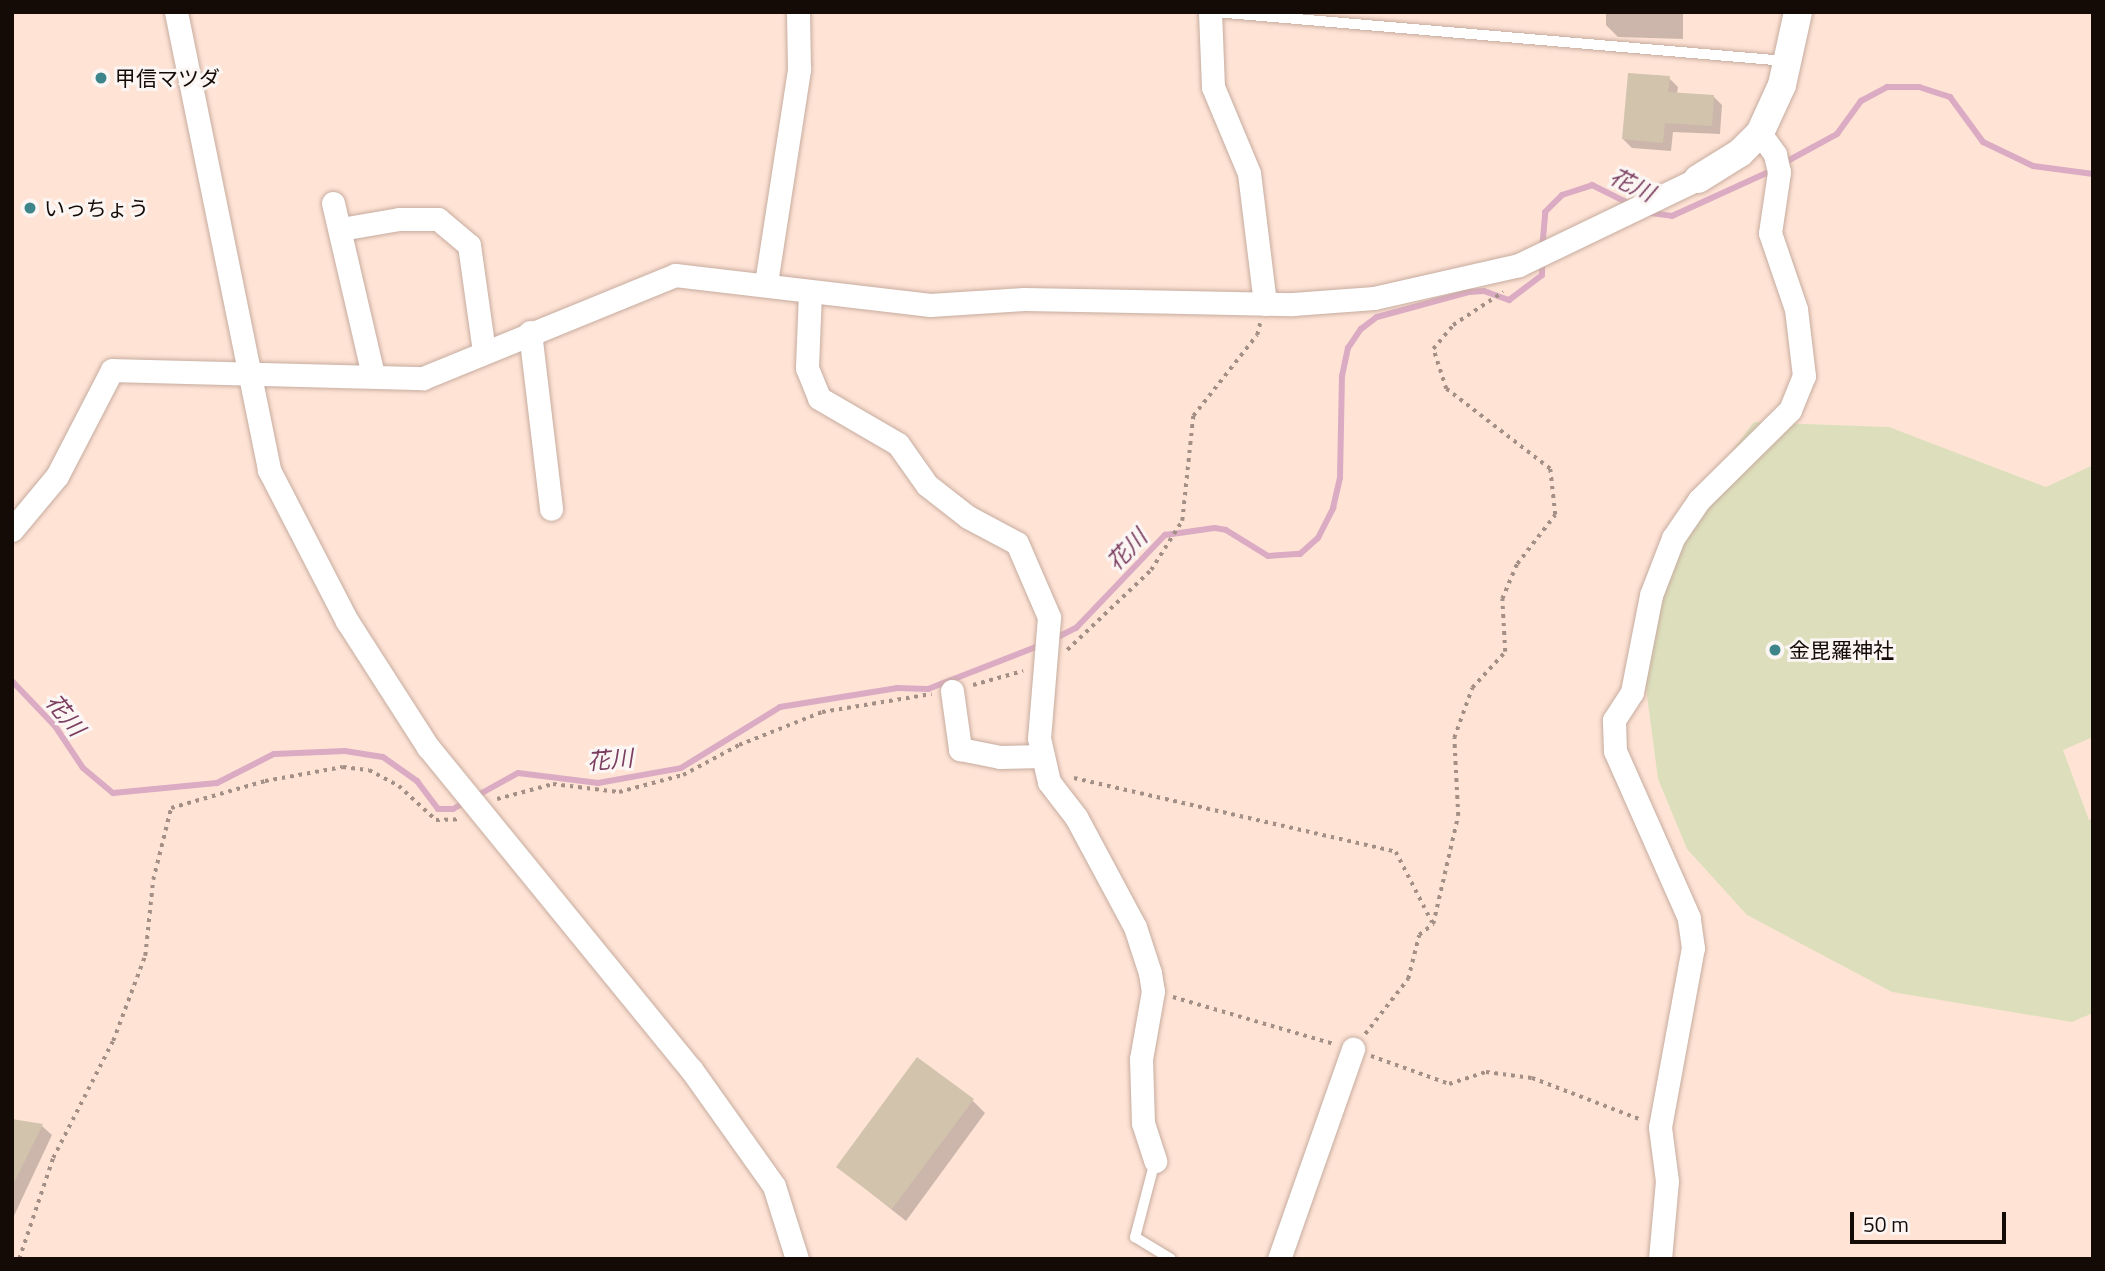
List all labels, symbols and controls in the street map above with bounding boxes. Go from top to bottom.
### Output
place label: 甲信マツダ [115,65,220,91]
marker: 甲信マツダ [93,70,109,86]
water label: 花川 [1605,163,1659,207]
place label: いっちょう [44,195,149,221]
marker: いっちょう [22,200,38,216]
water label: 花川 [1101,524,1153,576]
place label: 金毘羅神社 [1789,637,1894,663]
marker: 金毘羅神社 [1767,642,1783,658]
water label: 花川 [40,688,90,742]
water label: 花川 [586,744,634,776]
scale bar [1853,1198,2009,1242]
text: 50 m [1863,1208,1909,1240]

